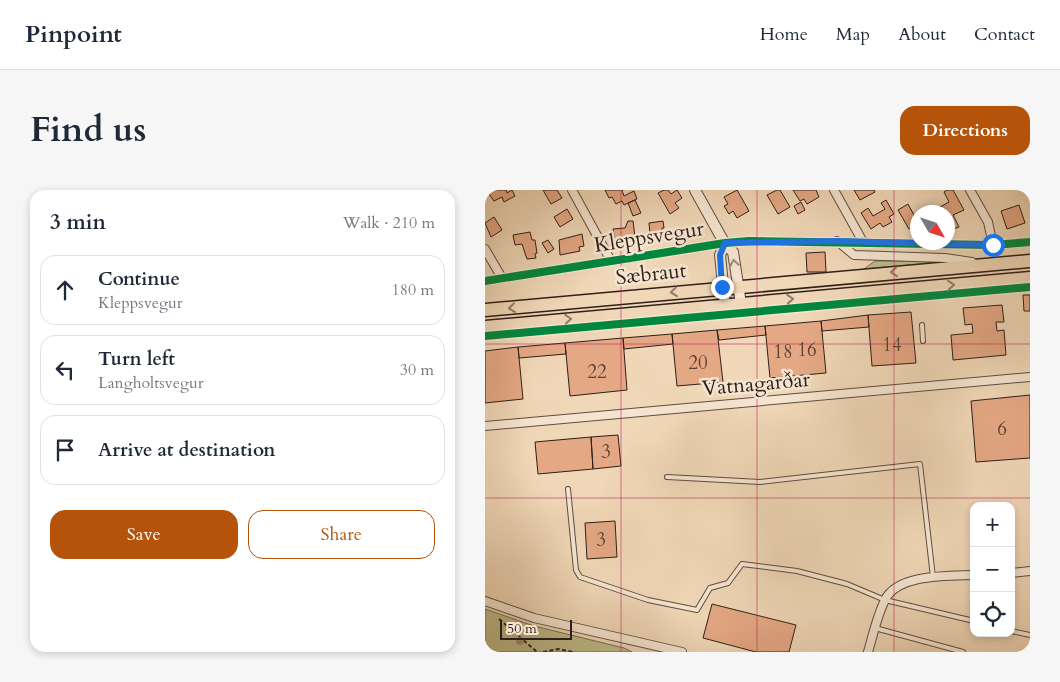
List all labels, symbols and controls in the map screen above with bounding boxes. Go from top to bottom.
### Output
text: Pinpoint [25,18,122,51]
text: Home [760,22,808,47]
text: Map [836,22,870,47]
text: About [898,22,946,47]
text: Contact [974,22,1035,47]
text: Find us [30,106,146,154]
button: Directions [900,106,1030,155]
north arrow [910,205,955,250]
text: 3 min [50,208,106,237]
text: Walk · 210 m [343,212,435,234]
street label: Kleppsvegur [592,214,706,260]
route start [982,234,1005,257]
street label: Sæbraut [614,256,688,292]
one-way arrow [730,259,740,268]
text: Continue [98,266,180,292]
one-way arrow [890,266,898,277]
icon: ahead [51,276,79,304]
route end [711,276,734,299]
text: 180 m [392,279,434,301]
one-way arrow [948,280,956,291]
one-way arrow [670,286,678,297]
text: Kleppsvegur [98,292,183,314]
one-way arrow [786,294,794,305]
one-way arrow [508,302,516,313]
one-way arrow [565,314,573,325]
house number: 14 [882,332,902,358]
house number: 16 [797,337,817,363]
house number: 18 [773,339,793,365]
text: Turn left [98,346,175,372]
house number: 20 [688,350,708,376]
icon: left [51,356,79,384]
text: 30 m [400,359,434,381]
house number: 22 [587,359,607,385]
street label: Vatnagarðar [701,365,812,403]
text: Langholtsvegur [98,372,204,394]
house number: 6 [997,416,1007,442]
icon: arrive [51,436,79,464]
text: Arrive at destination [98,437,275,463]
house number: 3 [601,439,611,465]
map controls [970,502,1015,637]
button: + [970,502,1015,547]
button: Save [50,510,238,559]
button: Share [248,510,435,559]
house number: 3 [596,527,606,553]
button: − [970,547,1015,592]
button: locate [970,592,1015,637]
scale bar [500,617,573,640]
text: 50 m [507,619,537,638]

